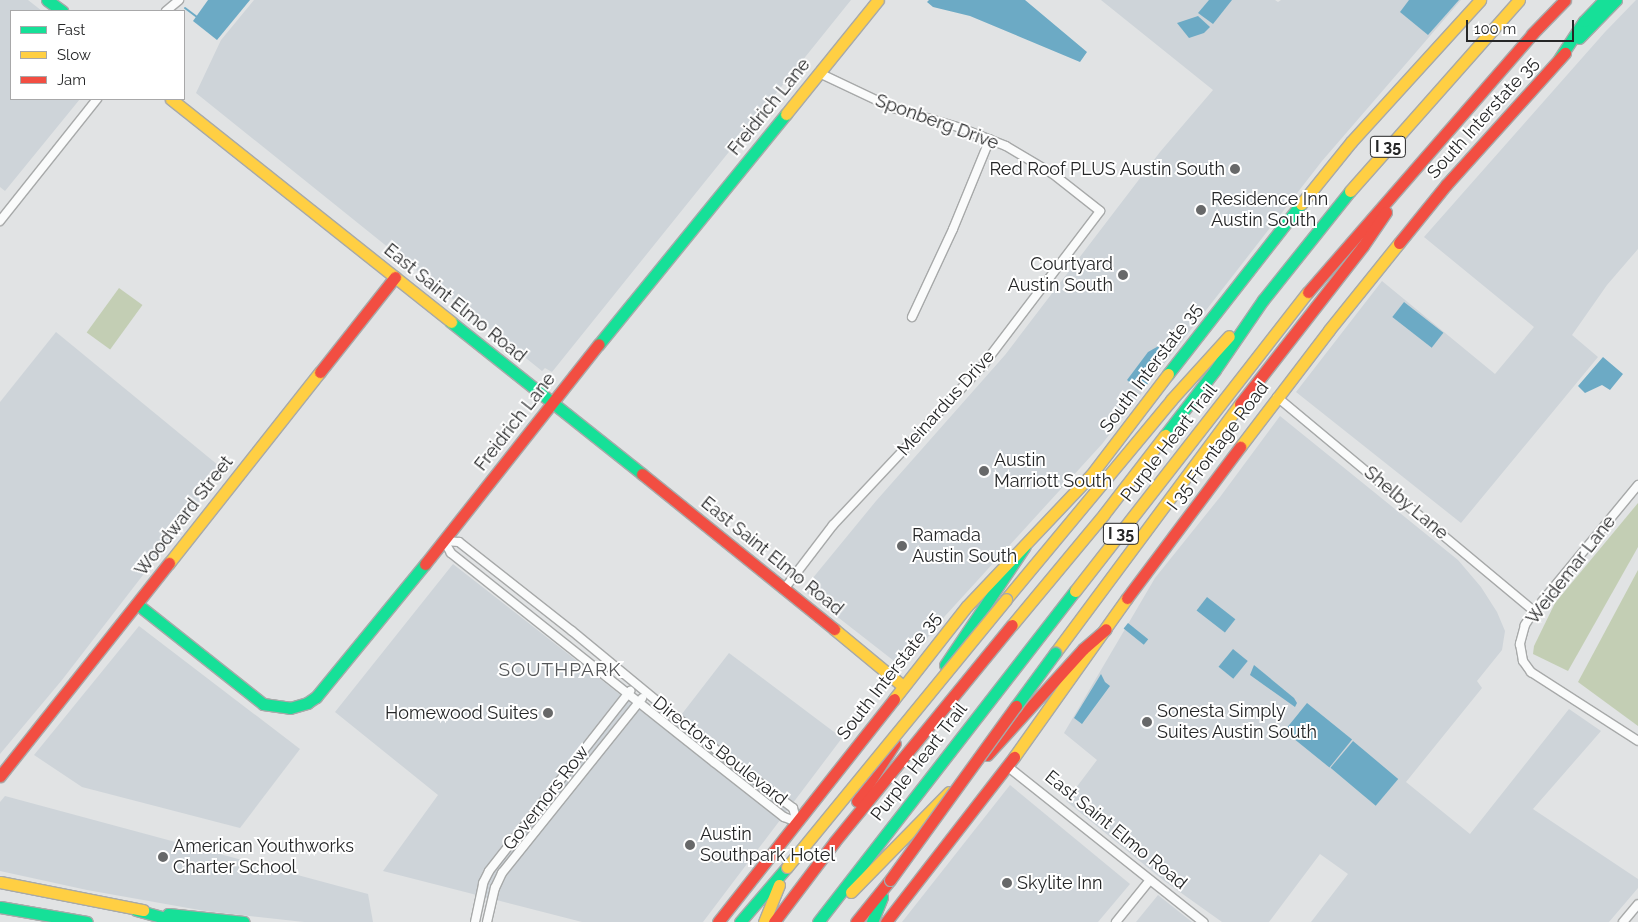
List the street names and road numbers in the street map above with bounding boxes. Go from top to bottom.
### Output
street label: South Interstate 35 [1423,53,1543,183]
street label: Freidrich Lane [723,54,815,160]
street label: Sponberg Drive [872,90,1002,154]
road number: I 35 [1369,134,1407,160]
street label: East Saint Elmo Road [380,239,530,367]
street label: South Interstate 35 [1095,299,1207,437]
street label: Meinardus Drive [893,346,999,460]
street label: Freidrich Lane [470,369,560,475]
street label: I 35 Frontage Road [1163,377,1273,515]
street label: Purple Heart Trail [1116,380,1222,506]
street label: Woodward Street [130,452,238,580]
street label: Shelby Lane [1359,462,1453,544]
street label: East Saint Elmo Road [697,492,847,620]
street label: Weidemar Lane [1522,511,1620,629]
road number: I 35 [1102,520,1140,548]
street label: South Interstate 35 [832,608,946,744]
street label: Directors Boulevard [649,692,791,810]
street label: Purple Heart Trail [866,699,972,825]
street label: Governors Row [498,741,594,855]
street label: East Saint Elmo Road [1041,766,1191,894]

